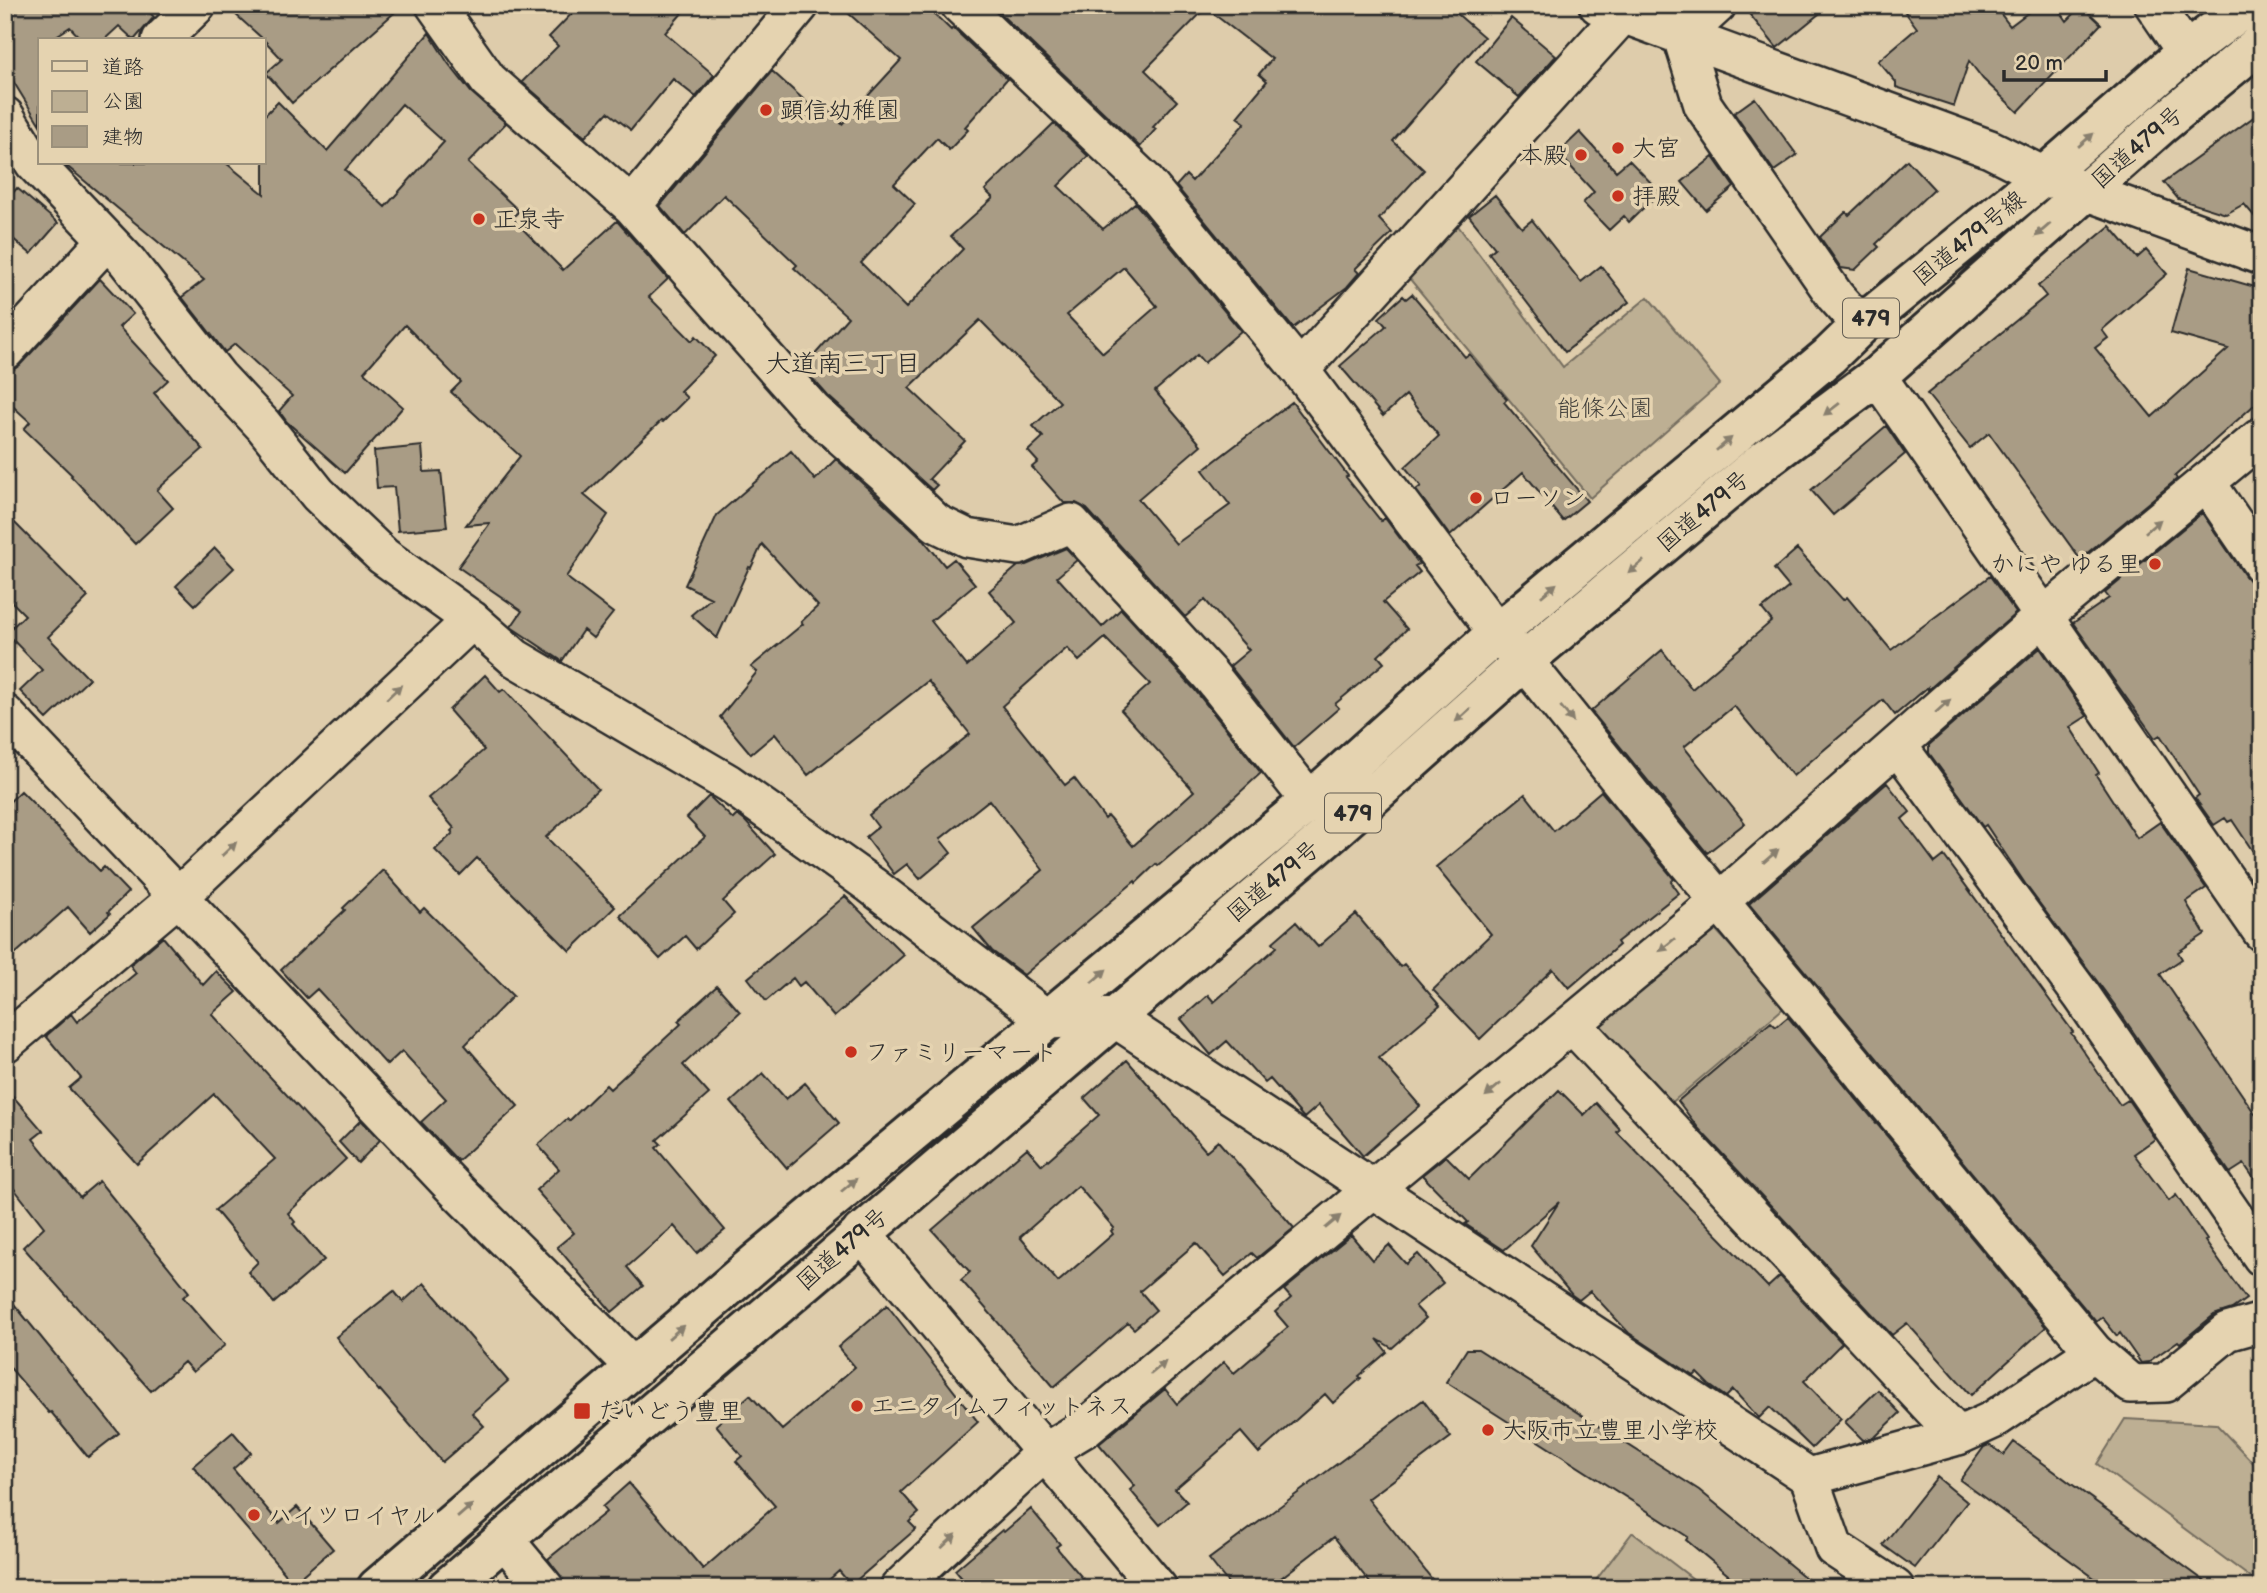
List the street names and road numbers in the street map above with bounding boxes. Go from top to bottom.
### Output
street label: 国道479号 [2085,100,2189,195]
street label: 国道479号線 [1907,184,2031,293]
road number: 479 [1843,298,1899,338]
street label: 国道479号 [1651,464,1756,559]
road number: 479 [1325,793,1381,832]
street label: 国道479号 [1221,834,1326,929]
street label: 国道479号 [790,1202,894,1297]

